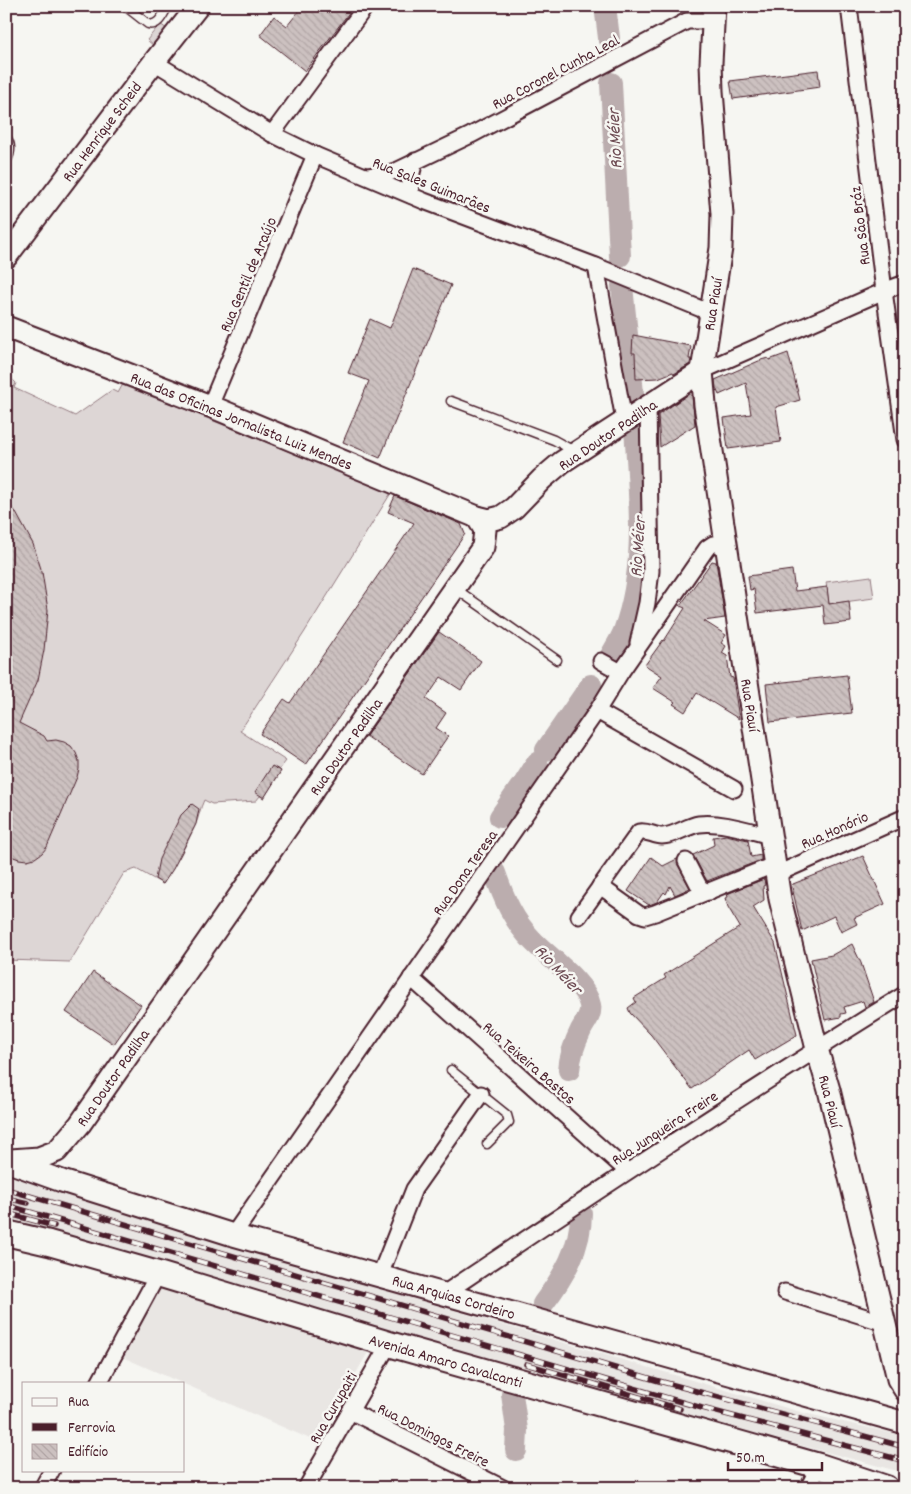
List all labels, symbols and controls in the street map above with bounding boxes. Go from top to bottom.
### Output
street label: Rua Coronel Cunha Leal [488,30,624,117]
street label: Rua Henrique Scheid [58,78,148,187]
water label: Rio Méier [602,106,631,170]
street label: Rua Sales Guimarães [368,152,494,221]
street label: Rua São Bráz [845,185,878,266]
street label: Rua Gentil de Araújo [215,214,284,336]
street label: Rua Piauí [699,275,730,333]
street label: Rua das Oficinas Jornalista Luiz Mendes [126,367,356,478]
street label: Rua Doutor Padilha [554,394,663,478]
water label: Rio Méier [625,514,654,578]
street label: Rua Piauí [733,677,764,735]
street label: Rua Doutor Padilha [305,693,390,801]
street label: Rua Honório [798,806,872,856]
street label: Rua Dona Teresa [428,825,505,921]
water label: Rio Méier [527,940,588,1003]
street label: Rua Teixeira Bastos [477,1017,580,1111]
street label: Rua Doutor Padilha [72,1024,157,1132]
street label: Rua Piauí [811,1073,846,1131]
street label: Rua Junqueira Freire [607,1086,723,1172]
street label: Rua Arquias Cordeiro [389,1270,517,1327]
street label: Avenida Amaro Cavalcanti [366,1329,525,1395]
street label: Rua Curupaiti [304,1368,364,1449]
legend [22,1382,185,1472]
text: Rua [68,1392,90,1414]
street label: Rua Domingos Freire [373,1398,493,1474]
text: Ferrovia [68,1418,116,1440]
scale bar [728,1439,822,1471]
text: Edifício [68,1442,108,1464]
text: 50 m [736,1448,765,1470]

